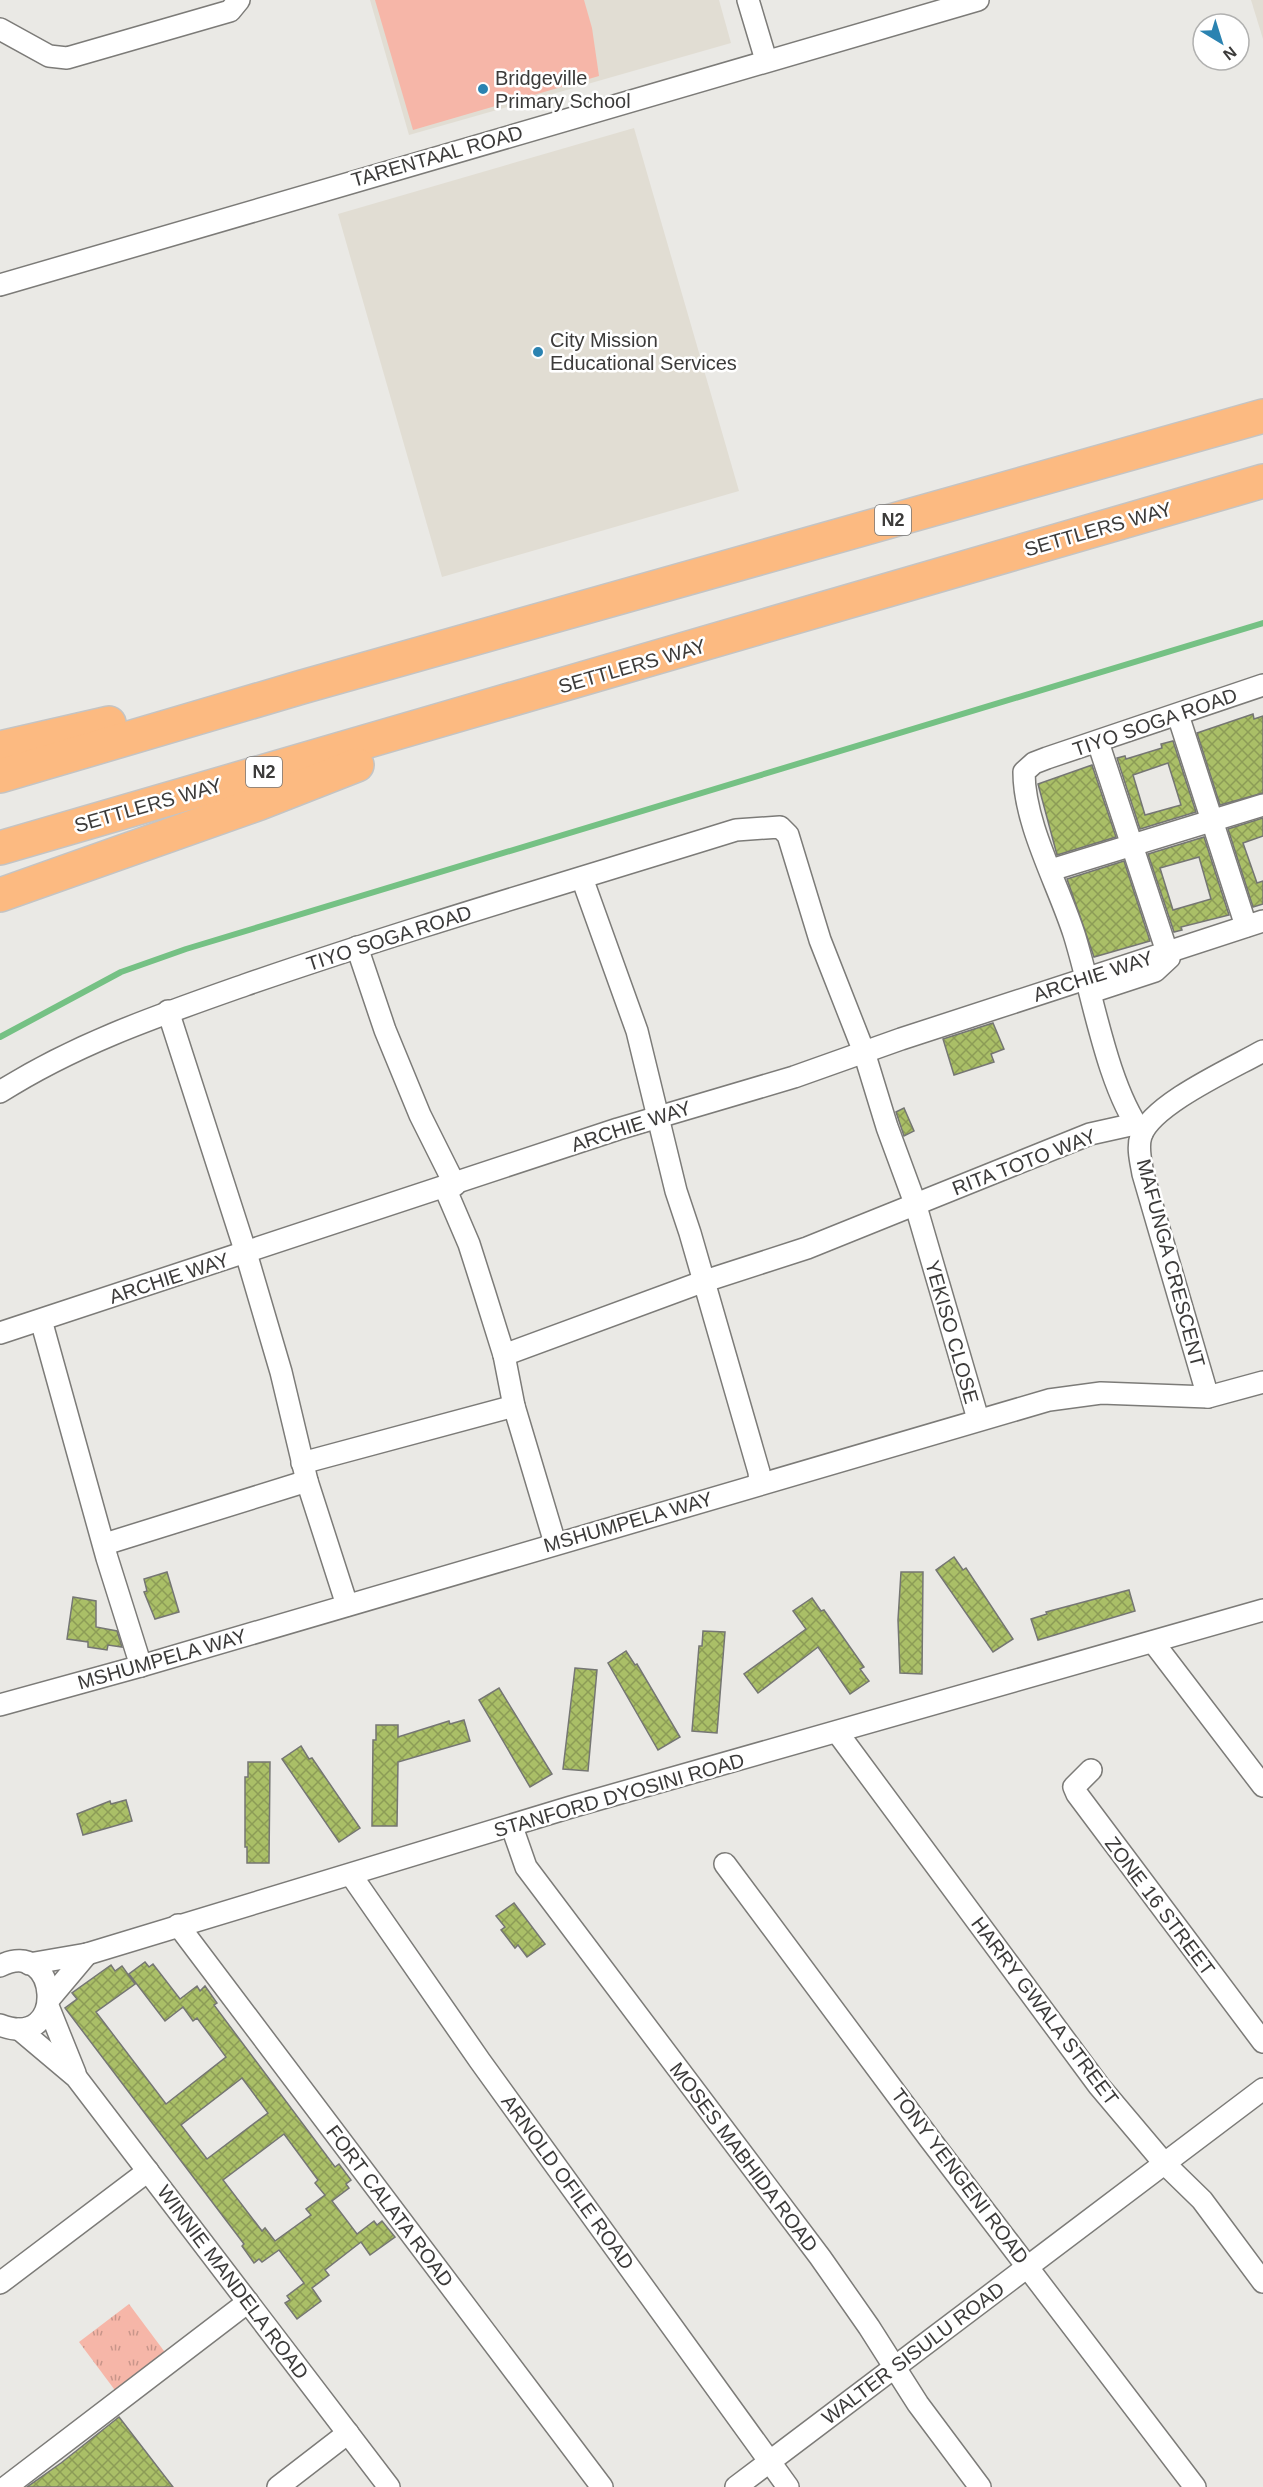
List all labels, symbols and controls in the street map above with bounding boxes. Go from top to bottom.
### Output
north arrow [1191,12,1251,72]
text: N [1220,43,1240,64]
place label: Bridgeville Primary School [495,67,631,112]
marker: Bridgeville Primary School [476,82,490,96]
street label: TARENTAAL ROAD [349,121,525,191]
place label: City Mission Educational Services [550,329,737,374]
marker: City Mission Educational Services [531,345,545,359]
street label: SETTLERS WAY [1022,497,1174,561]
road number: N2 [875,505,911,535]
street label: SETTLERS WAY [556,634,708,698]
street label: TIYO SOGA ROAD [1070,684,1240,760]
road number: N2 [246,757,282,787]
street label: SETTLERS WAY [72,773,224,837]
street label: TIYO SOGA ROAD [304,901,474,975]
street label: ARCHIE WAY [1030,946,1156,1006]
street label: ARCHIE WAY [568,1096,694,1156]
street label: RITA TOTO WAY [949,1125,1099,1199]
street label: MAFUNGA CRESCENT [1133,1157,1209,1369]
street label: ARCHIE WAY [106,1248,232,1308]
street label: YEKISO CLOSE [921,1258,983,1406]
street label: MSHUMPELA WAY [541,1487,715,1557]
street label: MSHUMPELA WAY [75,1624,249,1694]
street label: STANFORD DYOSINI ROAD [491,1749,747,1841]
street label: ZONE 16 STREET [1101,1832,1219,1980]
street label: HARRY GWALA STREET [967,1913,1123,2109]
street label: MOSES MABHIDA ROAD [666,2058,822,2256]
street label: TONY YENGENI ROAD [887,2084,1033,2268]
street label: ARNOLD OFILE ROAD [497,2091,639,2273]
street label: FORT CALATA ROAD [322,2121,458,2291]
street label: WINNIE MANDELA ROAD [153,2181,313,2383]
street label: WALTER SISULU ROAD [818,2277,1008,2429]

